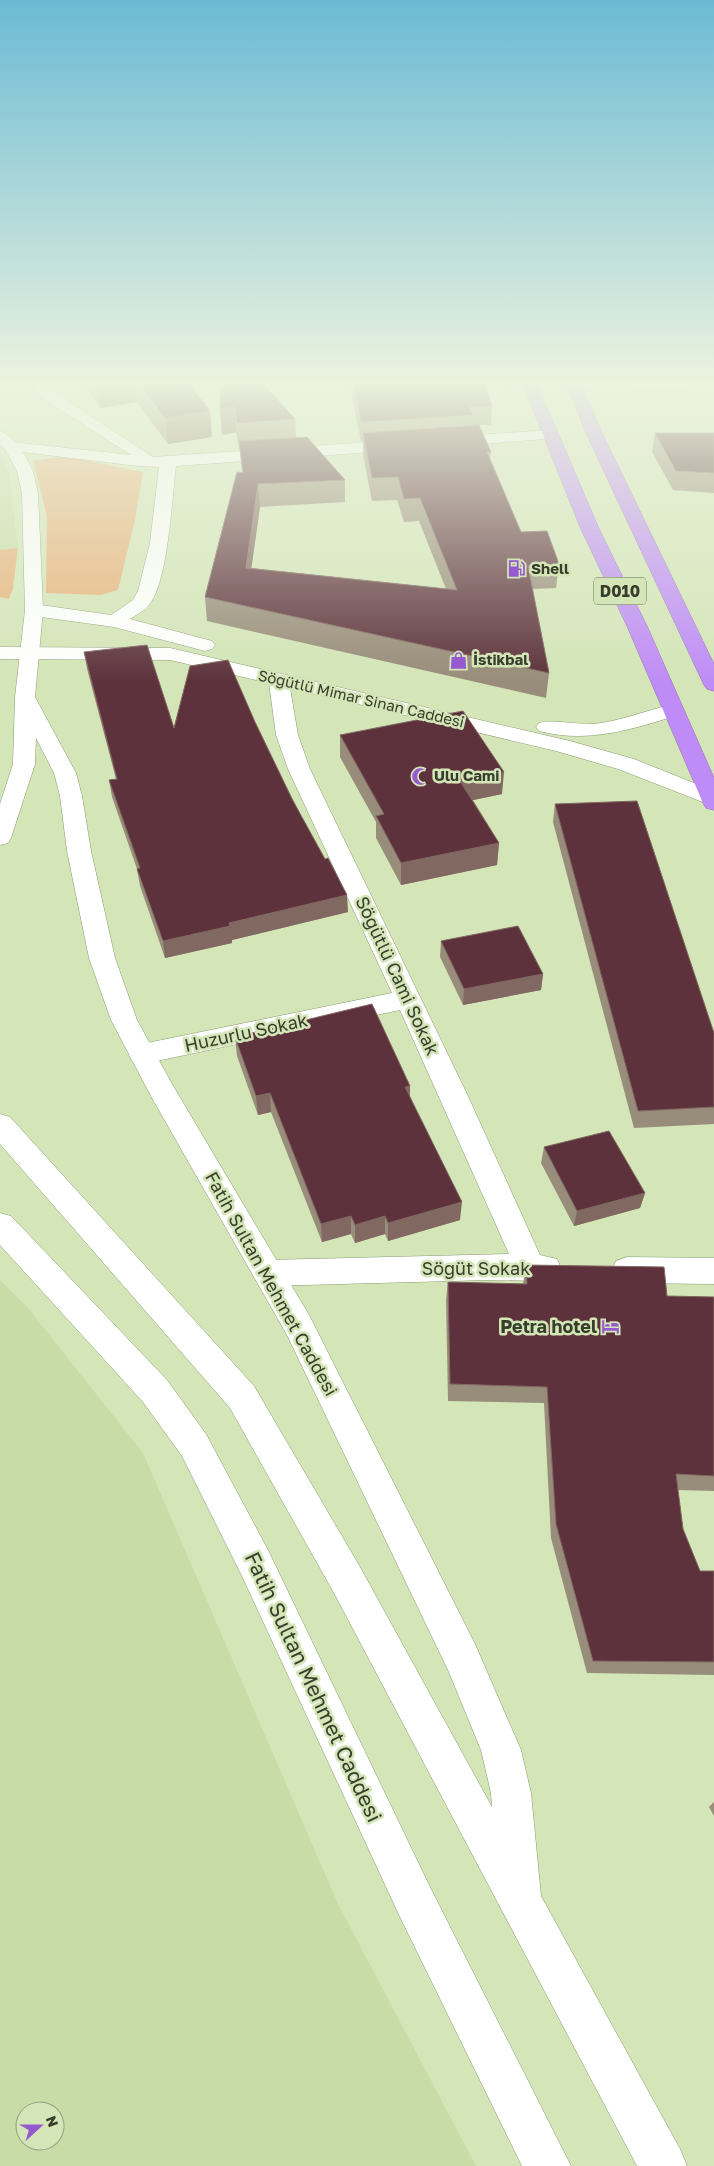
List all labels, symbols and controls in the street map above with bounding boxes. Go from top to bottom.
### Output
fuel station icon: Shell [507,559,527,579]
place label: Shell [531,559,569,577]
road number: D010 [594,578,646,604]
shop icon: İstikbal [449,650,469,670]
place label: İstikbal [473,650,528,668]
street label: Söğütlü Mimar Sinan Caddesi [256,666,466,731]
mosque icon: Ulu Cami [410,766,430,786]
place label: Ulu Cami [434,766,499,784]
street label: Söğütlü Cami Sokak [351,893,444,1059]
street label: Huzurlu Sokak [182,1008,309,1056]
street label: Fatih Sultan Mehmet Caddesi [201,1167,343,1400]
street label: Söğüt Sokak [422,1257,530,1279]
place label: Petra hotel [500,1315,597,1337]
hotel icon: Petra hotel [601,1317,621,1337]
street label: Fatih Sultan Mehmet Caddesi [240,1547,388,1826]
north arrow [15,2101,65,2151]
text: N [43,2113,62,2129]

